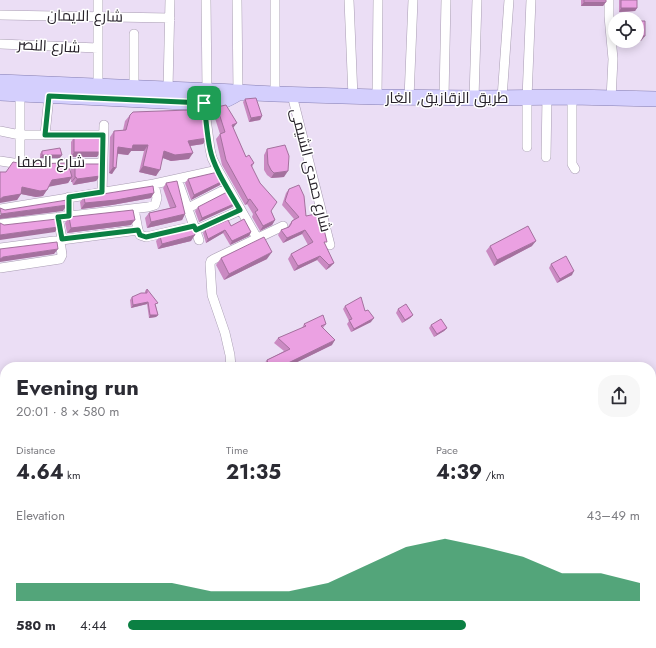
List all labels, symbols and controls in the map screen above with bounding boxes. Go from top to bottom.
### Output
street label: شارع الايمان [47,4,123,28]
map controls [608,12,644,48]
button: locate [608,12,644,48]
street label: شارع النصر [16,33,81,59]
pin [187,86,221,120]
street label: طريق الزقازيق, الغار [385,87,508,109]
icon: arrive [193,92,215,114]
street label: شارع حمدى الشيمى [285,106,337,234]
street label: شارع الصفا [17,151,85,173]
text: Evening run [16,371,139,403]
button: share [598,375,640,417]
text: 20:01 · 8 × 580 m [16,402,119,421]
text: Distance [16,442,55,458]
text: Time [226,442,248,458]
text: Pace [436,442,458,458]
text: 4.64 [16,458,64,487]
text: 21:35 [226,458,281,487]
text: 4:39 [436,458,482,487]
text: km [64,467,80,483]
text: /km [482,467,505,483]
text: Elevation [16,506,65,525]
text: 43–49 m [587,506,640,525]
text: 580 m [16,616,56,635]
text: 4:44 [80,616,107,635]

